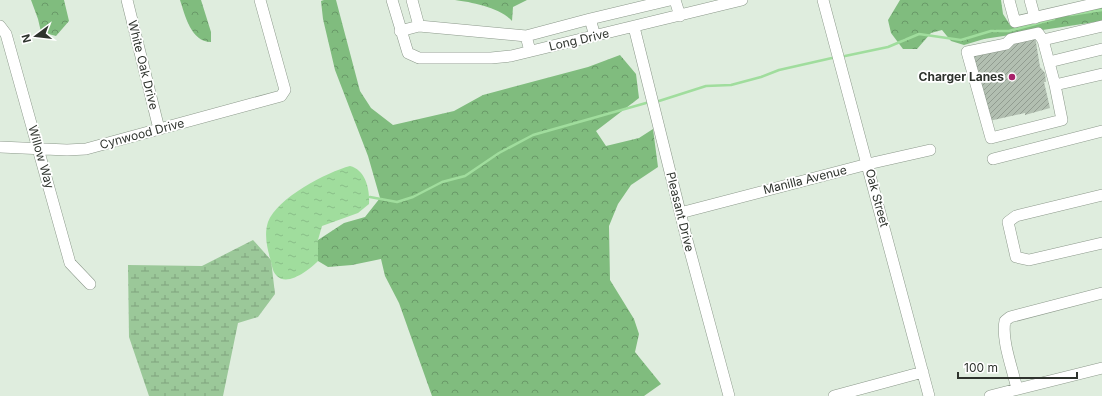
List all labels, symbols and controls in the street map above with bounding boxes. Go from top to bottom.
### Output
north arrow [16,16,56,56]
street label: White Oak Drive [125,19,162,111]
street label: Long Drive [547,25,611,54]
text: N [18,33,34,44]
place label: Charger Lanes [919,69,1004,84]
marker: Charger Lanes [1007,72,1017,82]
street label: Cynwood Drive [98,115,186,152]
street label: Willow Way [25,123,58,191]
street label: Manilla Avenue [762,162,848,197]
street label: Oak Street [863,167,892,229]
street label: Pleasant Drive [663,170,698,253]
scale bar [958,354,1077,380]
text: 100 m [964,360,998,375]

